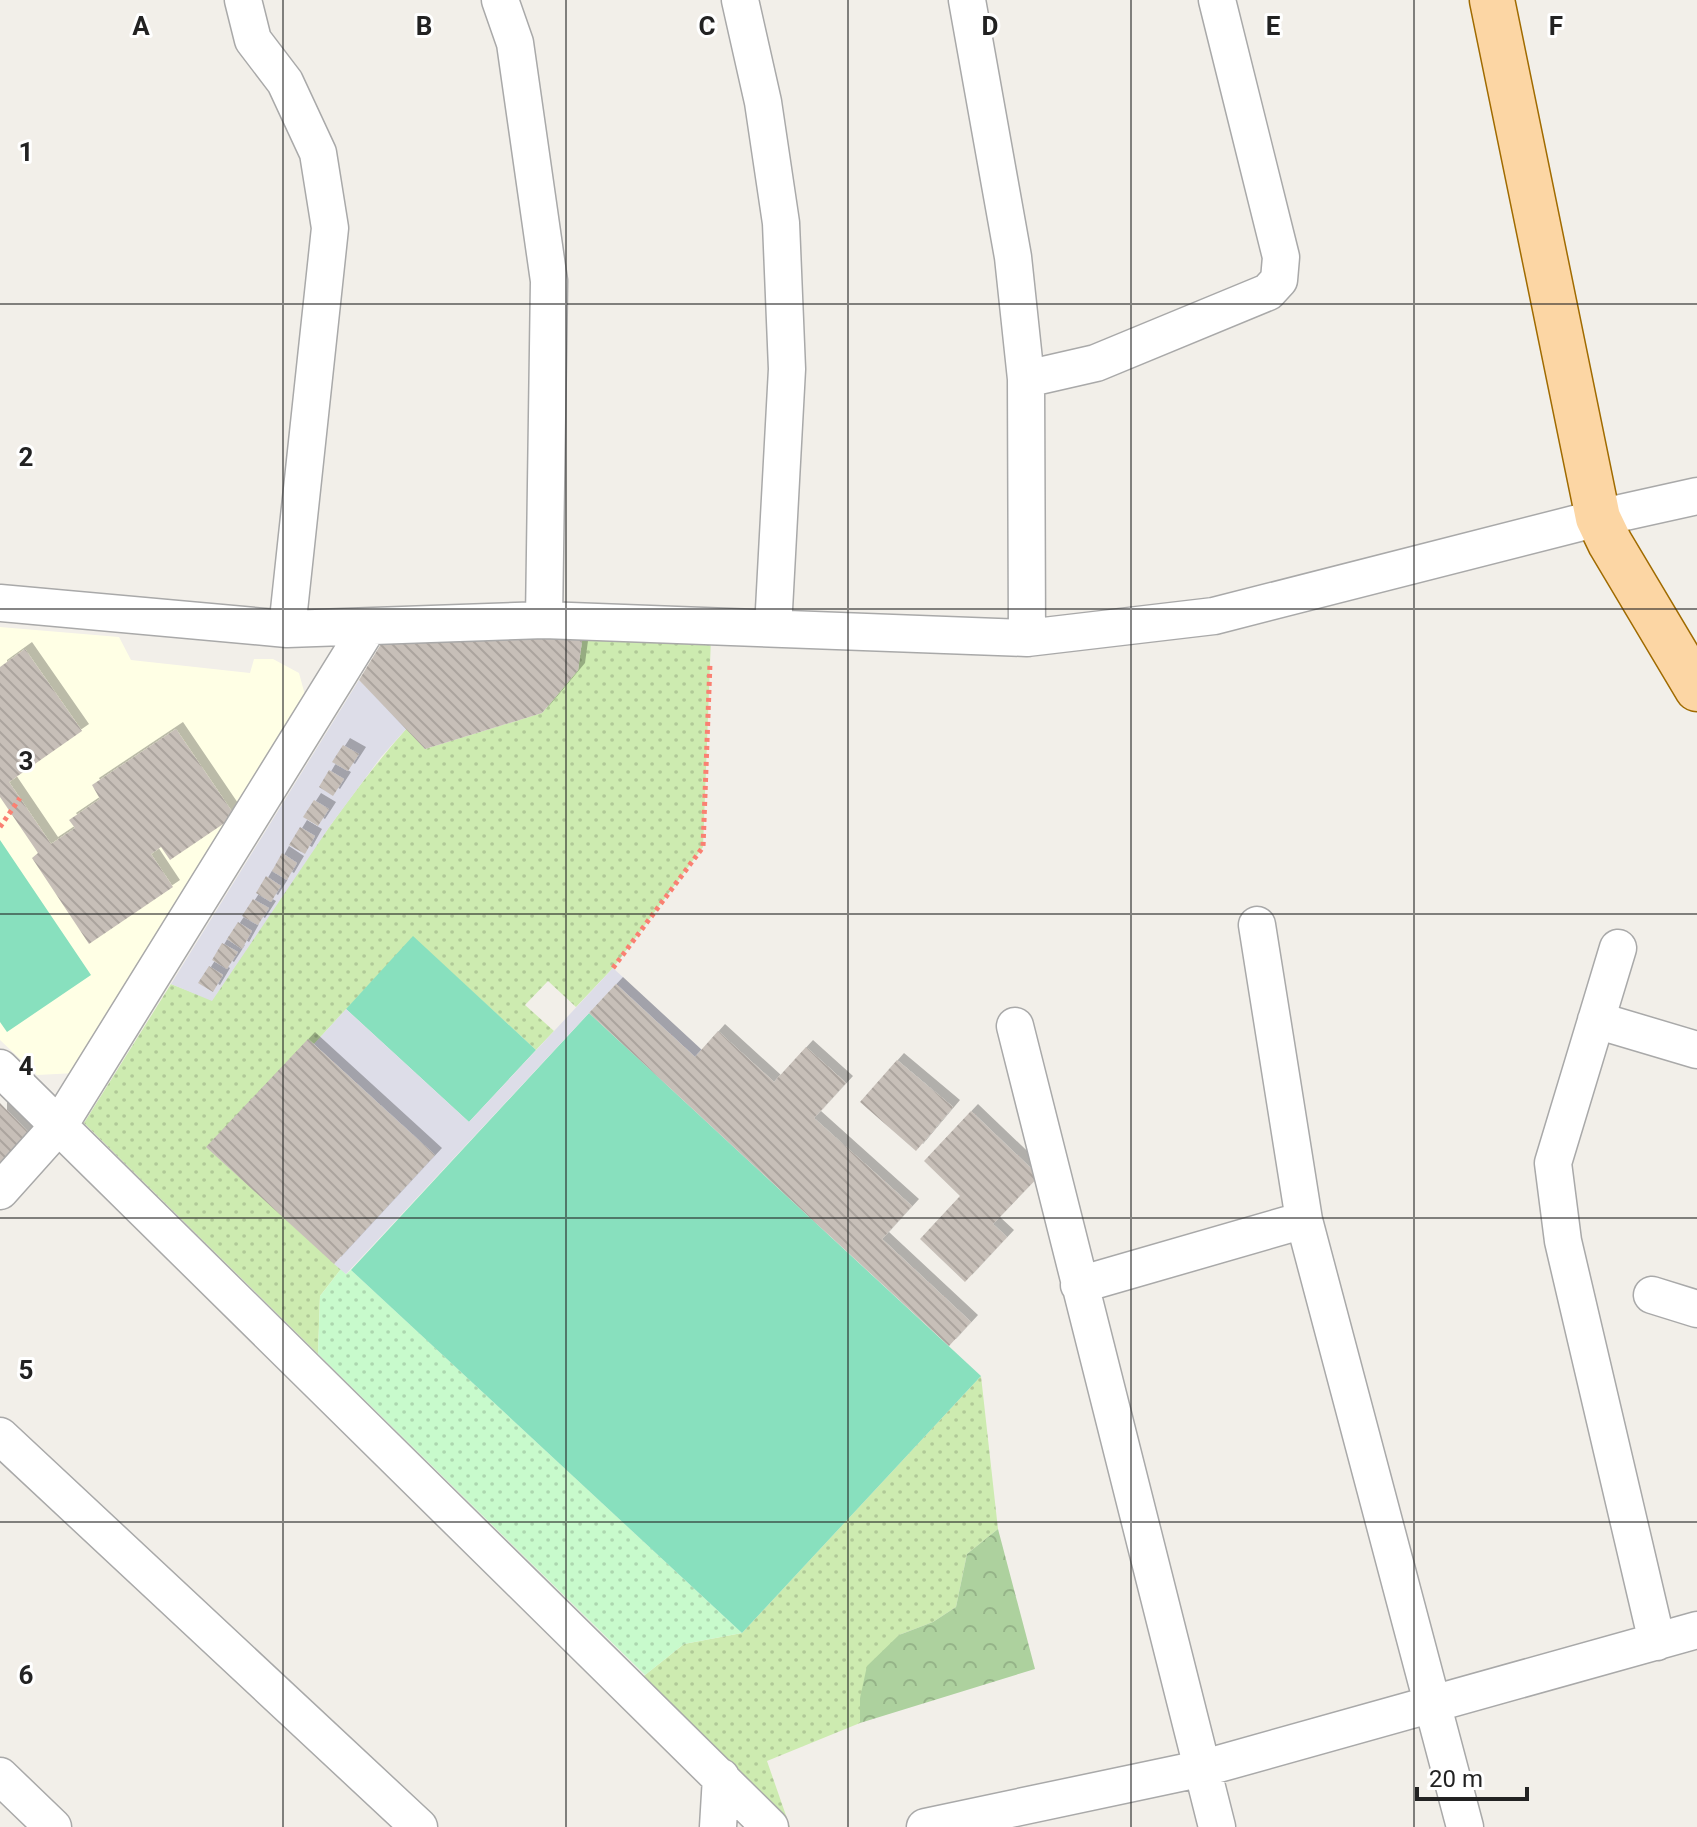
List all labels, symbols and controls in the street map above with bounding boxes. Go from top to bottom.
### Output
text: A [132,11,150,41]
text: B [416,11,432,41]
text: C [698,11,716,41]
text: D [982,11,998,41]
text: E [1266,11,1281,41]
text: F [1549,11,1563,41]
text: 1 [19,137,33,167]
text: 2 [19,442,33,472]
text: 3 [19,746,33,776]
text: 4 [19,1051,34,1081]
text: 5 [19,1355,33,1385]
text: 6 [19,1660,34,1690]
scale bar [1417,1751,1527,1801]
text: 20 m [1429,1765,1483,1793]

